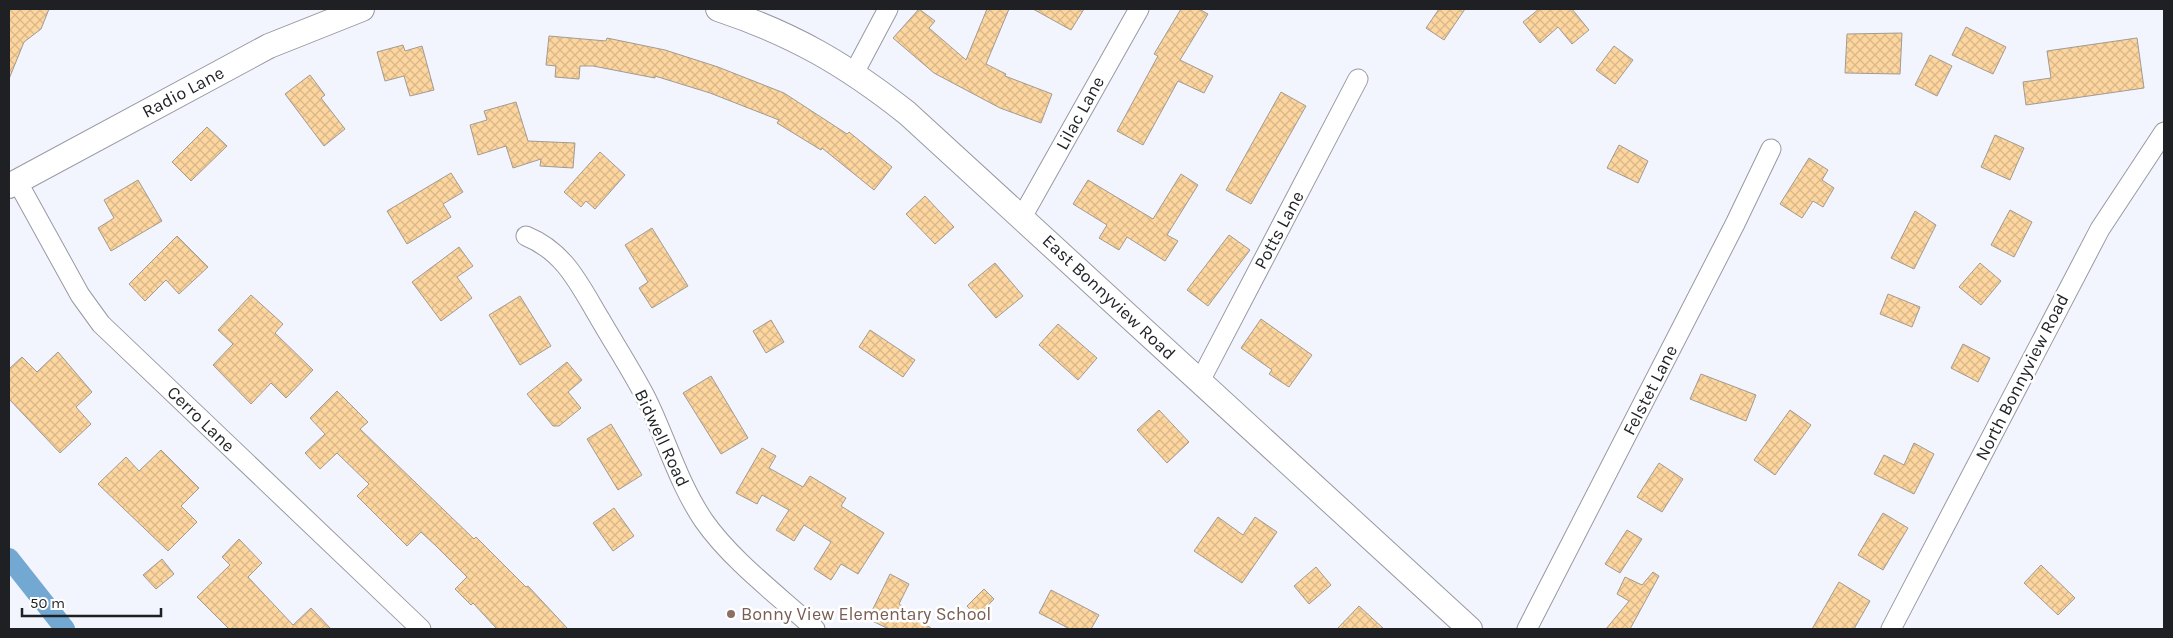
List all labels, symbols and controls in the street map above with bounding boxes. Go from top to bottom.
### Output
street label: Radio Lane [138,61,228,123]
street label: Lilac Lane [1051,72,1109,154]
street label: Potts Lane [1249,187,1309,273]
street label: East Bonnyview Road [1038,230,1180,364]
street label: North Bonnyview Road [1970,290,2074,464]
street label: Felstet Lane [1618,341,1682,439]
street label: Cerro Lane [162,381,240,457]
street label: Bidwell Road [630,386,694,490]
scale bar [22,586,161,618]
text: 50 m [30,594,65,612]
place label: Bonny View Elementary School [741,603,991,625]
marker: Bonny View Elementary School [725,608,737,620]

